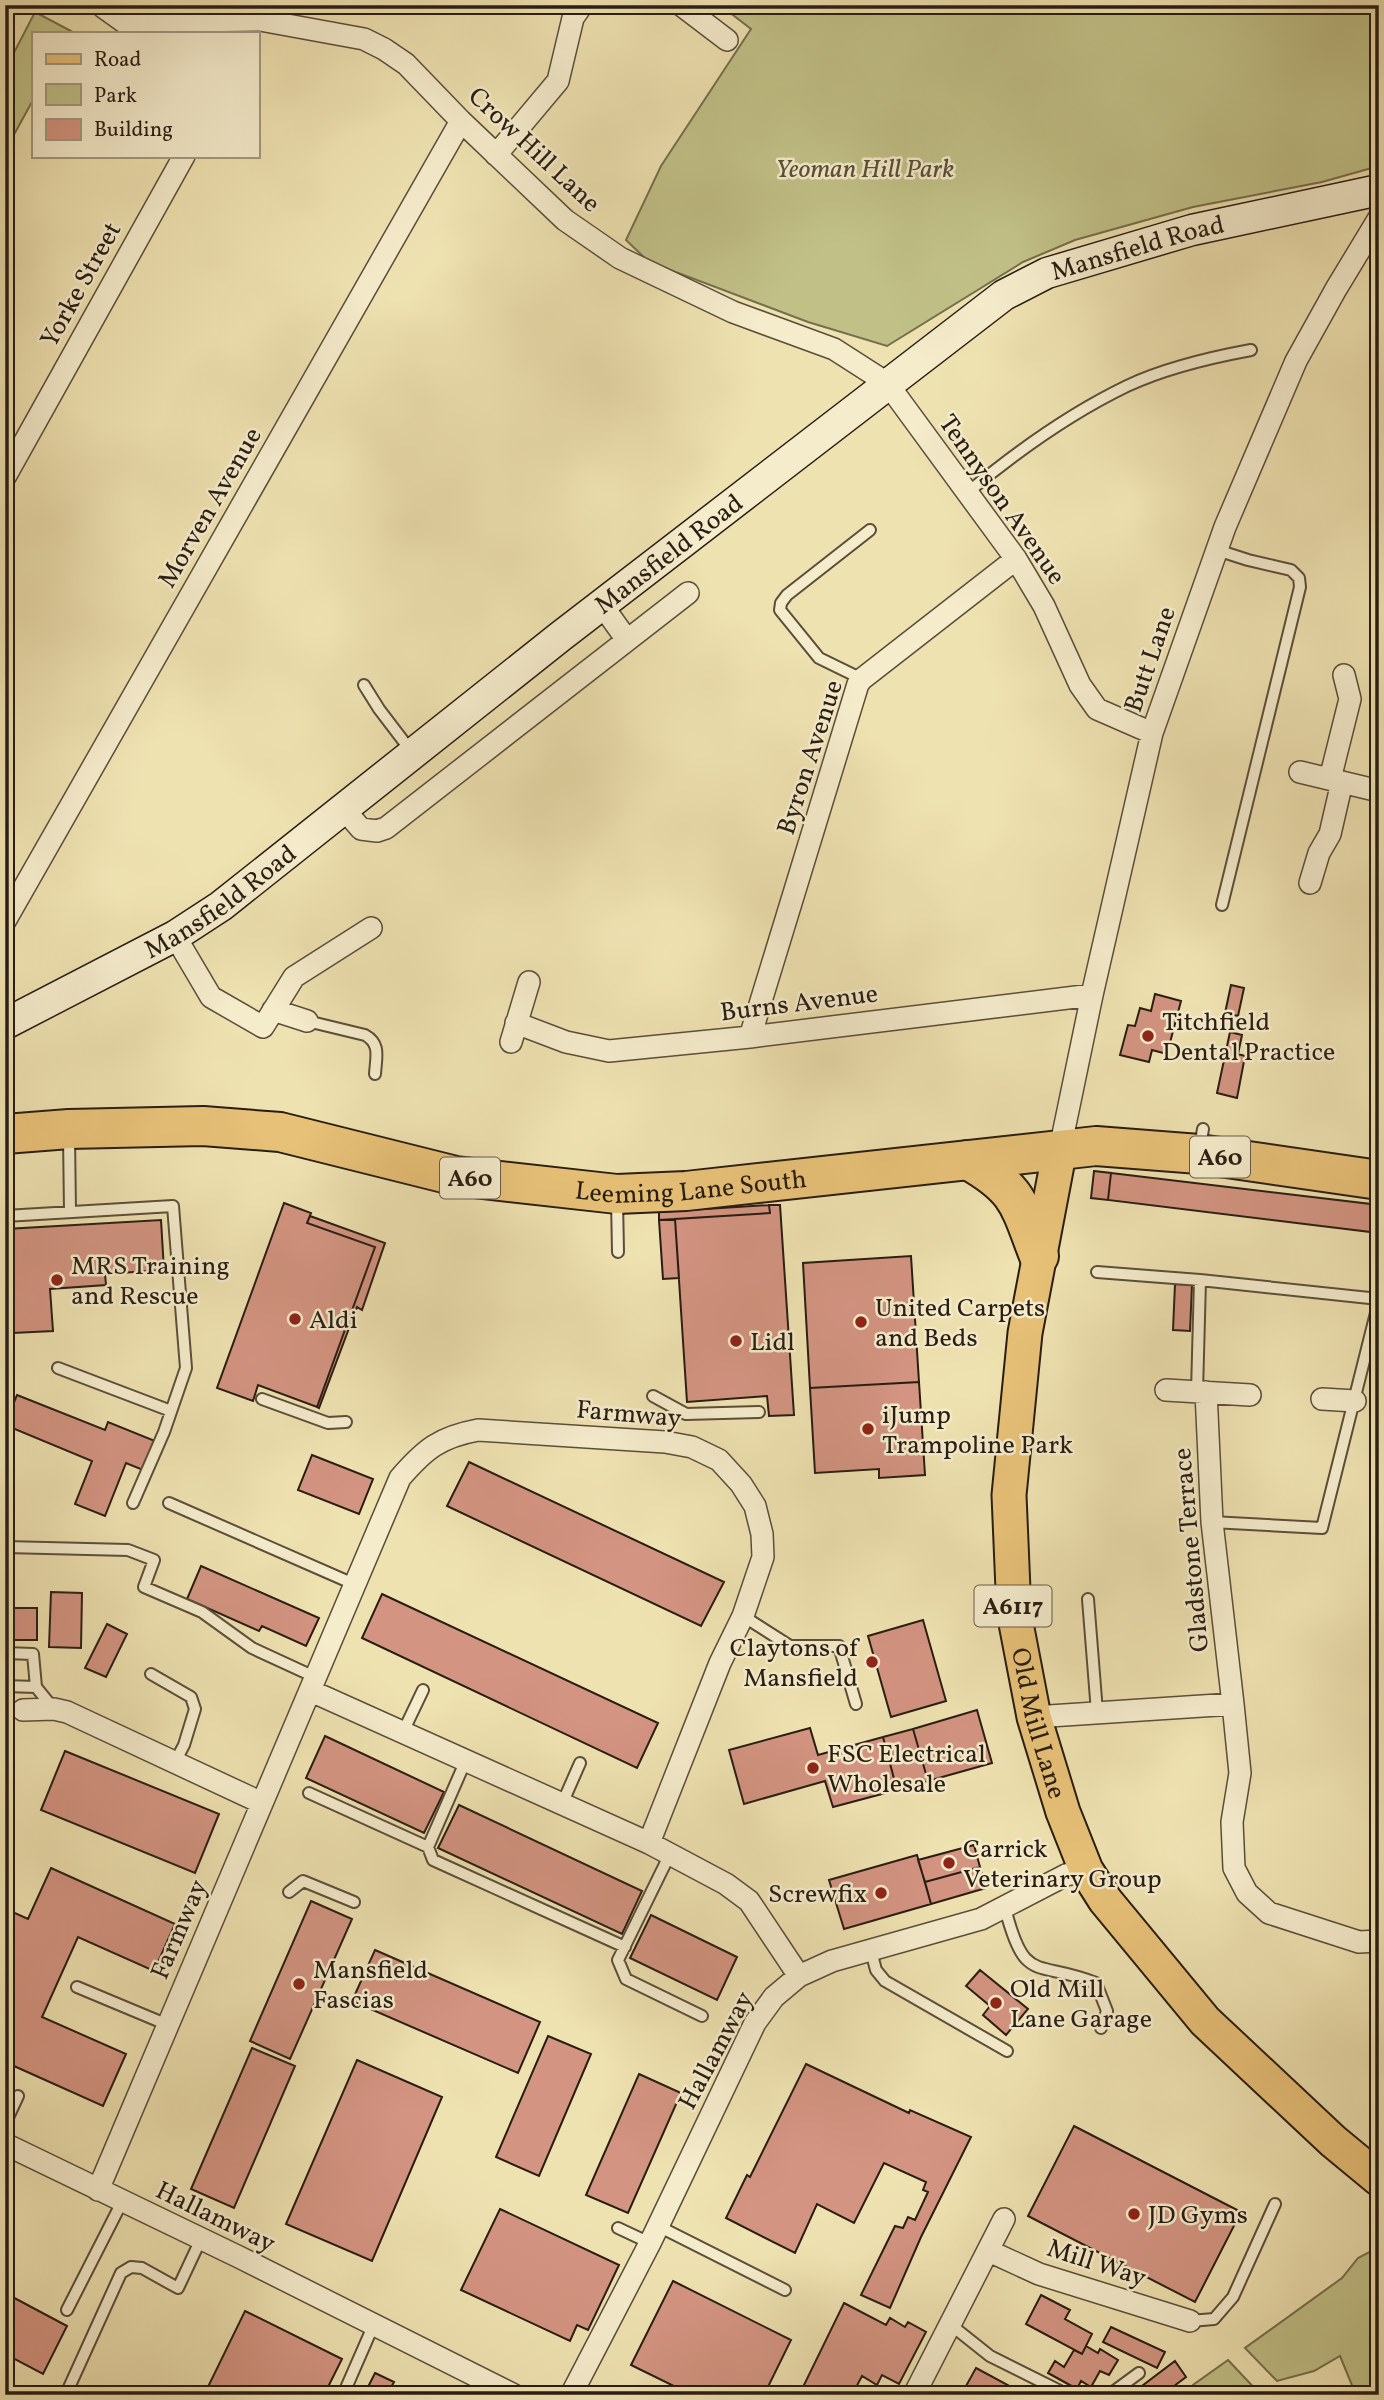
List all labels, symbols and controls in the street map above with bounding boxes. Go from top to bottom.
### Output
legend [32,32,259,158]
text: Road [94,46,141,75]
street label: Crow Hill Lane [459,79,608,221]
text: Park [94,82,137,111]
text: Building [94,116,173,145]
park label: Yeoman Hill Park [776,152,954,188]
street label: Mansfield Road [1047,208,1228,291]
street label: Yorke Street [33,216,131,354]
street label: Tennyson Avenue [929,408,1074,593]
street label: Morven Avenue [150,421,271,595]
street label: Mansfield Road [588,486,751,624]
street label: Butt Lane [1116,602,1186,717]
street label: Byron Avenue [769,676,853,840]
street label: Mansfield Road [138,837,305,969]
street label: Burns Avenue [718,976,880,1032]
place label: Titchfield Dental Practice [1162,1005,1335,1071]
marker: Titchfield Dental Practice [1140,1028,1156,1044]
road number: A60 [1190,1136,1250,1177]
road number: A60 [440,1158,500,1198]
street label: Leeming Lane South [573,1162,809,1214]
place label: MRS Training and Rescue [71,1249,230,1315]
marker: MRS Training and Rescue [49,1272,65,1288]
place label: United Carpets and Beds [875,1291,1045,1357]
place label: Aldi [309,1303,358,1339]
marker: Aldi [287,1311,303,1327]
marker: United Carpets and Beds [853,1314,869,1330]
place label: Lidl [750,1325,795,1361]
marker: Lidl [728,1333,744,1349]
street label: Farmway [575,1392,683,1438]
place label: iJump Trampoline Park [882,1398,1073,1464]
marker: iJump Trampoline Park [860,1421,876,1437]
street label: Gladstone Terrace [1165,1446,1219,1653]
road number: A6117 [974,1586,1052,1626]
place label: Claytons of Mansfield [730,1631,860,1697]
street label: Old Mill Lane [1001,1645,1074,1803]
marker: Claytons of Mansfield [864,1654,880,1670]
place label: FSC Electrical Wholesale [827,1737,986,1803]
marker: FSC Electrical Wholesale [805,1760,821,1776]
place label: Carrick Veterinary Group [963,1832,1162,1898]
marker: Carrick Veterinary Group [941,1855,957,1871]
street label: Farmway [143,1874,217,1985]
place label: Screwfix [768,1877,867,1913]
marker: Screwfix [873,1885,889,1901]
place label: Mansfield Fascias [313,1953,428,2019]
place label: Old Mill Lane Garage [1010,1972,1152,2038]
marker: Mansfield Fascias [291,1976,307,1992]
street label: Hallamway [671,1985,763,2116]
marker: Old Mill Lane Garage [988,1995,1004,2011]
street label: Hallamway [149,2173,281,2262]
place label: JD Gyms [1148,2198,1248,2234]
marker: JD Gyms [1126,2206,1142,2222]
street label: Mill Way [1042,2231,1151,2297]

